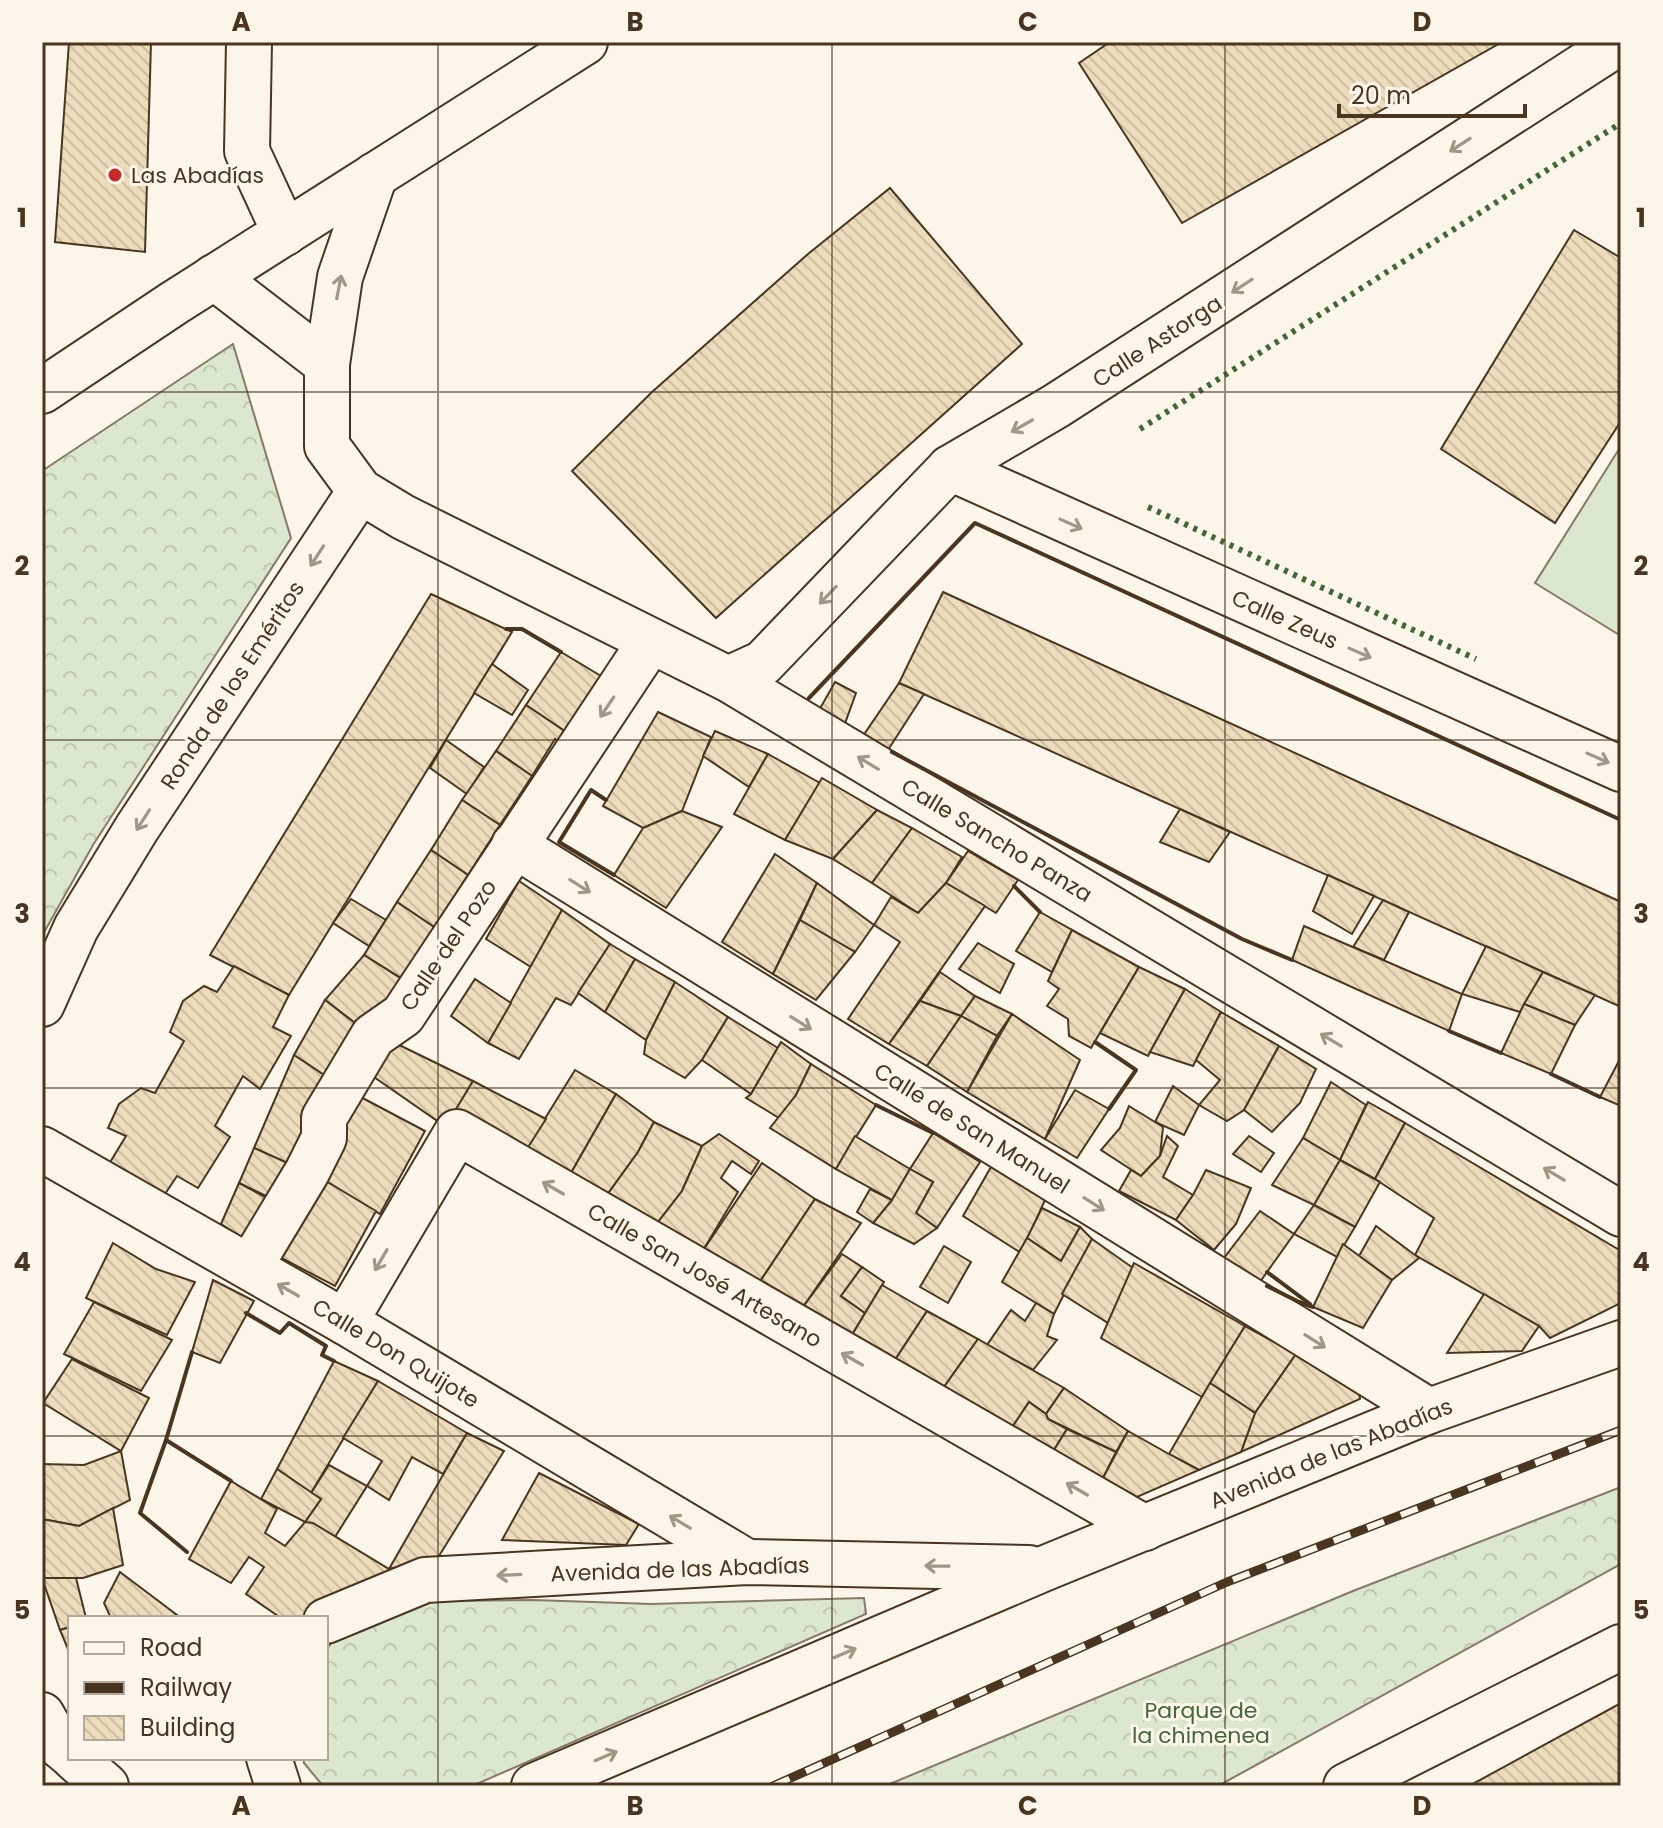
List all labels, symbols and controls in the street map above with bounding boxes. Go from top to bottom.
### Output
text: A [231,4,251,40]
text: B [626,4,644,40]
text: C [1018,4,1038,40]
text: D [1413,4,1432,40]
scale bar [1339,68,1525,118]
text: 20 m [1351,79,1411,112]
one-way arrow [1449,137,1472,153]
place label: Las Abadías [131,160,264,191]
marker: Las Abadías [106,166,124,184]
text: 1 [17,200,27,236]
text: 1 [1636,200,1646,236]
one-way arrow [333,274,348,300]
one-way arrow [1231,277,1253,294]
street label: Calle Astorga [1087,288,1228,395]
one-way arrow [1011,418,1034,434]
one-way arrow [1059,517,1083,532]
one-way arrow [308,545,325,567]
text: 2 [15,548,30,584]
text: 2 [1634,548,1649,584]
street label: Ronda de los Eméritos [153,575,312,796]
street label: Calle Zeus [1227,582,1343,657]
one-way arrow [819,585,838,604]
one-way arrow [1347,646,1372,661]
one-way arrow [598,695,614,718]
one-way arrow [1585,752,1609,767]
one-way arrow [857,755,880,771]
street label: Calle Sancho Panza [895,771,1098,910]
one-way arrow [134,808,150,831]
street label: Calle del Pozo [393,873,504,1017]
one-way arrow [568,879,591,895]
text: 3 [14,896,30,932]
text: 3 [1633,896,1649,932]
one-way arrow [789,1016,812,1032]
one-way arrow [1320,1032,1343,1048]
street label: Calle de San Manuel [868,1056,1076,1201]
one-way arrow [1543,1165,1566,1181]
one-way arrow [542,1180,566,1195]
street label: Calle San José Artesano [582,1196,828,1355]
one-way arrow [1082,1196,1105,1212]
text: 4 [13,1244,31,1280]
text: 4 [1632,1244,1650,1280]
one-way arrow [373,1249,389,1272]
one-way arrow [277,1282,300,1298]
street label: Calle Don Quijote [306,1291,485,1416]
one-way arrow [1303,1333,1326,1349]
one-way arrow [841,1351,864,1367]
street label: Avenida de las Abadías [1205,1391,1457,1516]
one-way arrow [1066,1481,1089,1497]
one-way arrow [669,1514,692,1530]
street label: Avenida de las Abadías [550,1549,810,1590]
one-way arrow [924,1559,951,1574]
one-way arrow [496,1568,523,1583]
text: 5 [14,1592,30,1628]
text: 5 [1633,1592,1649,1628]
legend [68,1616,328,1760]
text: Road [140,1631,202,1664]
one-way arrow [832,1645,857,1660]
text: Railway [140,1671,233,1704]
park label: Parque de la chimenea [1132,1695,1270,1751]
text: Building [140,1711,236,1744]
one-way arrow [593,1747,618,1762]
text: A [231,1788,251,1824]
text: B [626,1788,644,1824]
text: C [1018,1788,1038,1824]
text: D [1413,1788,1432,1824]

